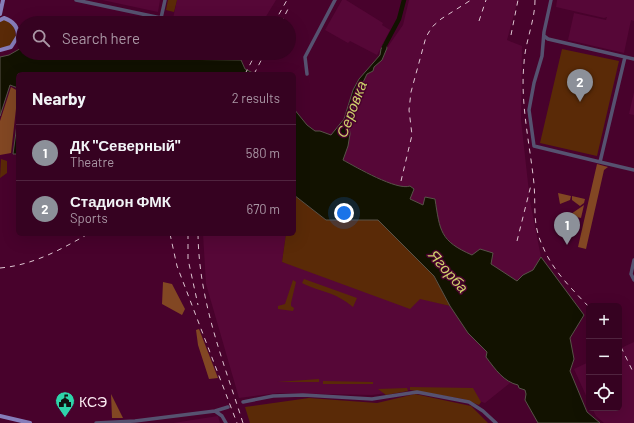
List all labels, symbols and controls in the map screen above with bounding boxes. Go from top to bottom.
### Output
search box [16,16,296,60]
icon: search [30,27,52,49]
text: Search here [62,29,140,47]
pin: 2 [567,69,593,102]
water label: Серовка [332,78,370,140]
text: Nearby [32,88,86,108]
text: 2 results [232,90,280,106]
text: ДК "Северный" [70,136,180,154]
text: 1 [43,145,47,161]
text: 580 m [246,145,280,161]
text: Theatre [70,154,114,170]
text: Стадион ФМК [70,192,171,210]
text: 2 [41,201,49,217]
text: 670 m [246,201,280,217]
your location [334,203,354,223]
text: Sports [70,210,108,226]
pin: 1 [554,212,580,245]
water label: Ягорба [425,245,472,296]
map controls [586,303,622,411]
button: + [586,303,622,339]
button: − [586,339,622,375]
button: locate [586,375,622,411]
public building icon: КСЭ [54,390,76,418]
place label: КСЭ [79,393,107,410]

